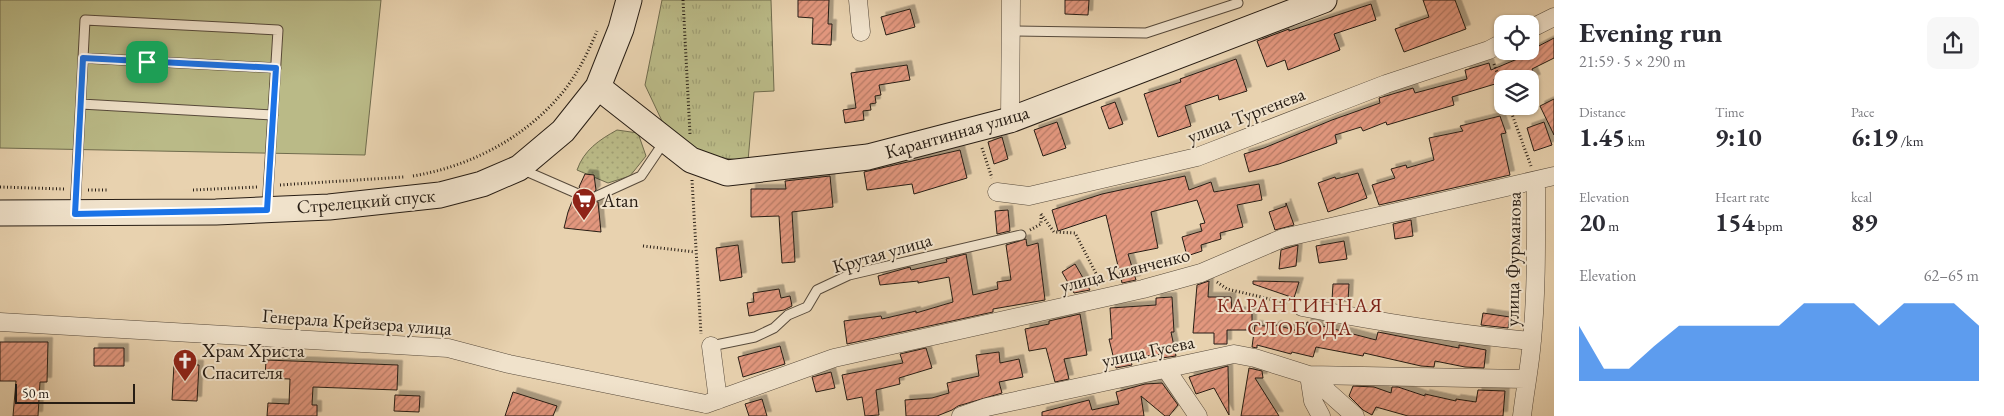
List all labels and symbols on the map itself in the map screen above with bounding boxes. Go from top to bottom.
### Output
pin [126,41,168,83]
street label: улица Тургенева [1184,81,1309,149]
street label: Карантинная улица [882,99,1032,165]
street label: Стрелецкий спуск [296,182,436,220]
supermarket icon: Atan [571,187,597,221]
place label: Atan [601,188,639,213]
street label: улица Фурманова [1499,191,1527,327]
street label: Крутая улица [829,227,935,279]
street label: улица Киянченко [1057,242,1193,298]
district label: КАРАНТИННАЯ СЛОБОДА [1217,292,1383,341]
street label: Генерала Крейзера улица [261,303,453,341]
street label: улица Гусева [1099,329,1197,373]
place label: Храм Христа Спасителя [201,338,305,385]
church icon: Храм Христа Спасителя [172,348,198,382]
scale bar [15,381,135,404]

